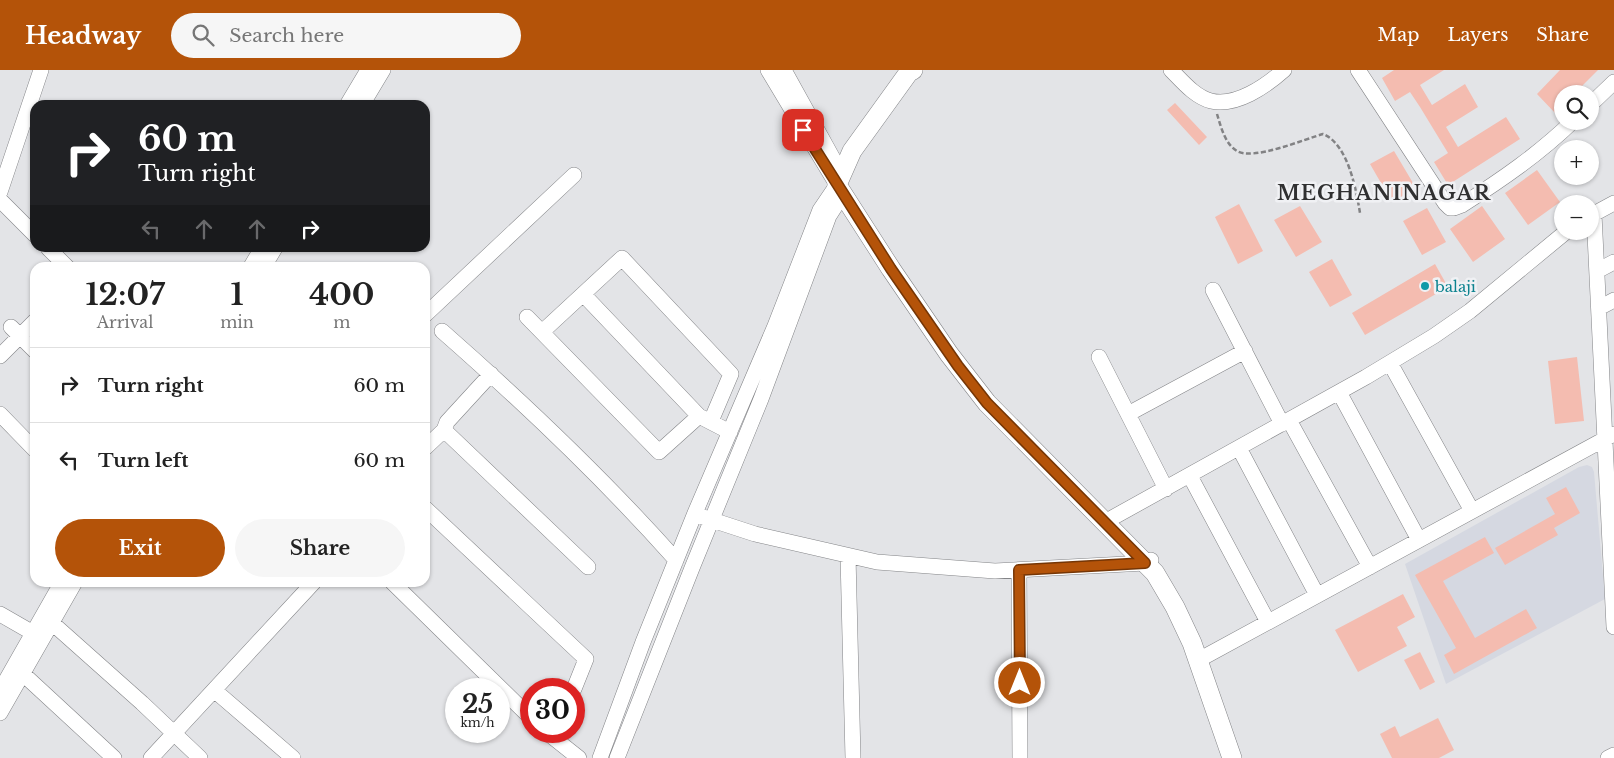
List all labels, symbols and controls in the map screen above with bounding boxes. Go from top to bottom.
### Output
search box [171,13,521,58]
text: Headway [25,21,141,50]
icon: search [189,21,217,49]
text: Search here [229,24,344,47]
text: Map [1378,24,1419,46]
text: Layers [1447,24,1508,46]
text: Share [1536,24,1589,46]
map controls [1554,85,1599,240]
button: search [1554,85,1599,130]
pin [782,109,824,151]
icon: arrive [789,116,817,144]
text: 60 m [138,117,236,160]
icon: right [55,120,120,185]
button: + [1554,140,1599,185]
text: Turn right [138,160,256,187]
district label: MEGHANINAGAR [1277,181,1491,205]
button: − [1554,195,1599,240]
icon: left [137,215,165,243]
icon: ahead [190,215,218,243]
icon: ahead [243,215,271,243]
icon: right [296,215,324,243]
text: 12:07 [85,276,165,313]
text: 1 [230,276,244,313]
text: 400 [309,276,375,313]
place label: balaji [1434,277,1476,296]
marker: balaji [1419,280,1431,292]
text: Arrival [97,312,153,332]
text: min [220,312,254,332]
text: m [333,312,350,332]
icon: right [55,371,83,399]
text: Turn right [98,374,204,397]
text: 60 m [353,374,405,397]
icon: left [55,446,83,474]
text: Turn left [98,449,189,472]
text: 60 m [353,449,405,472]
button: Exit [55,519,225,577]
button: Share [235,519,405,577]
position arrow [993,656,1045,708]
speed limit sign: 30 [520,678,585,743]
text: 25 [462,689,493,720]
text: km/h [460,715,495,730]

